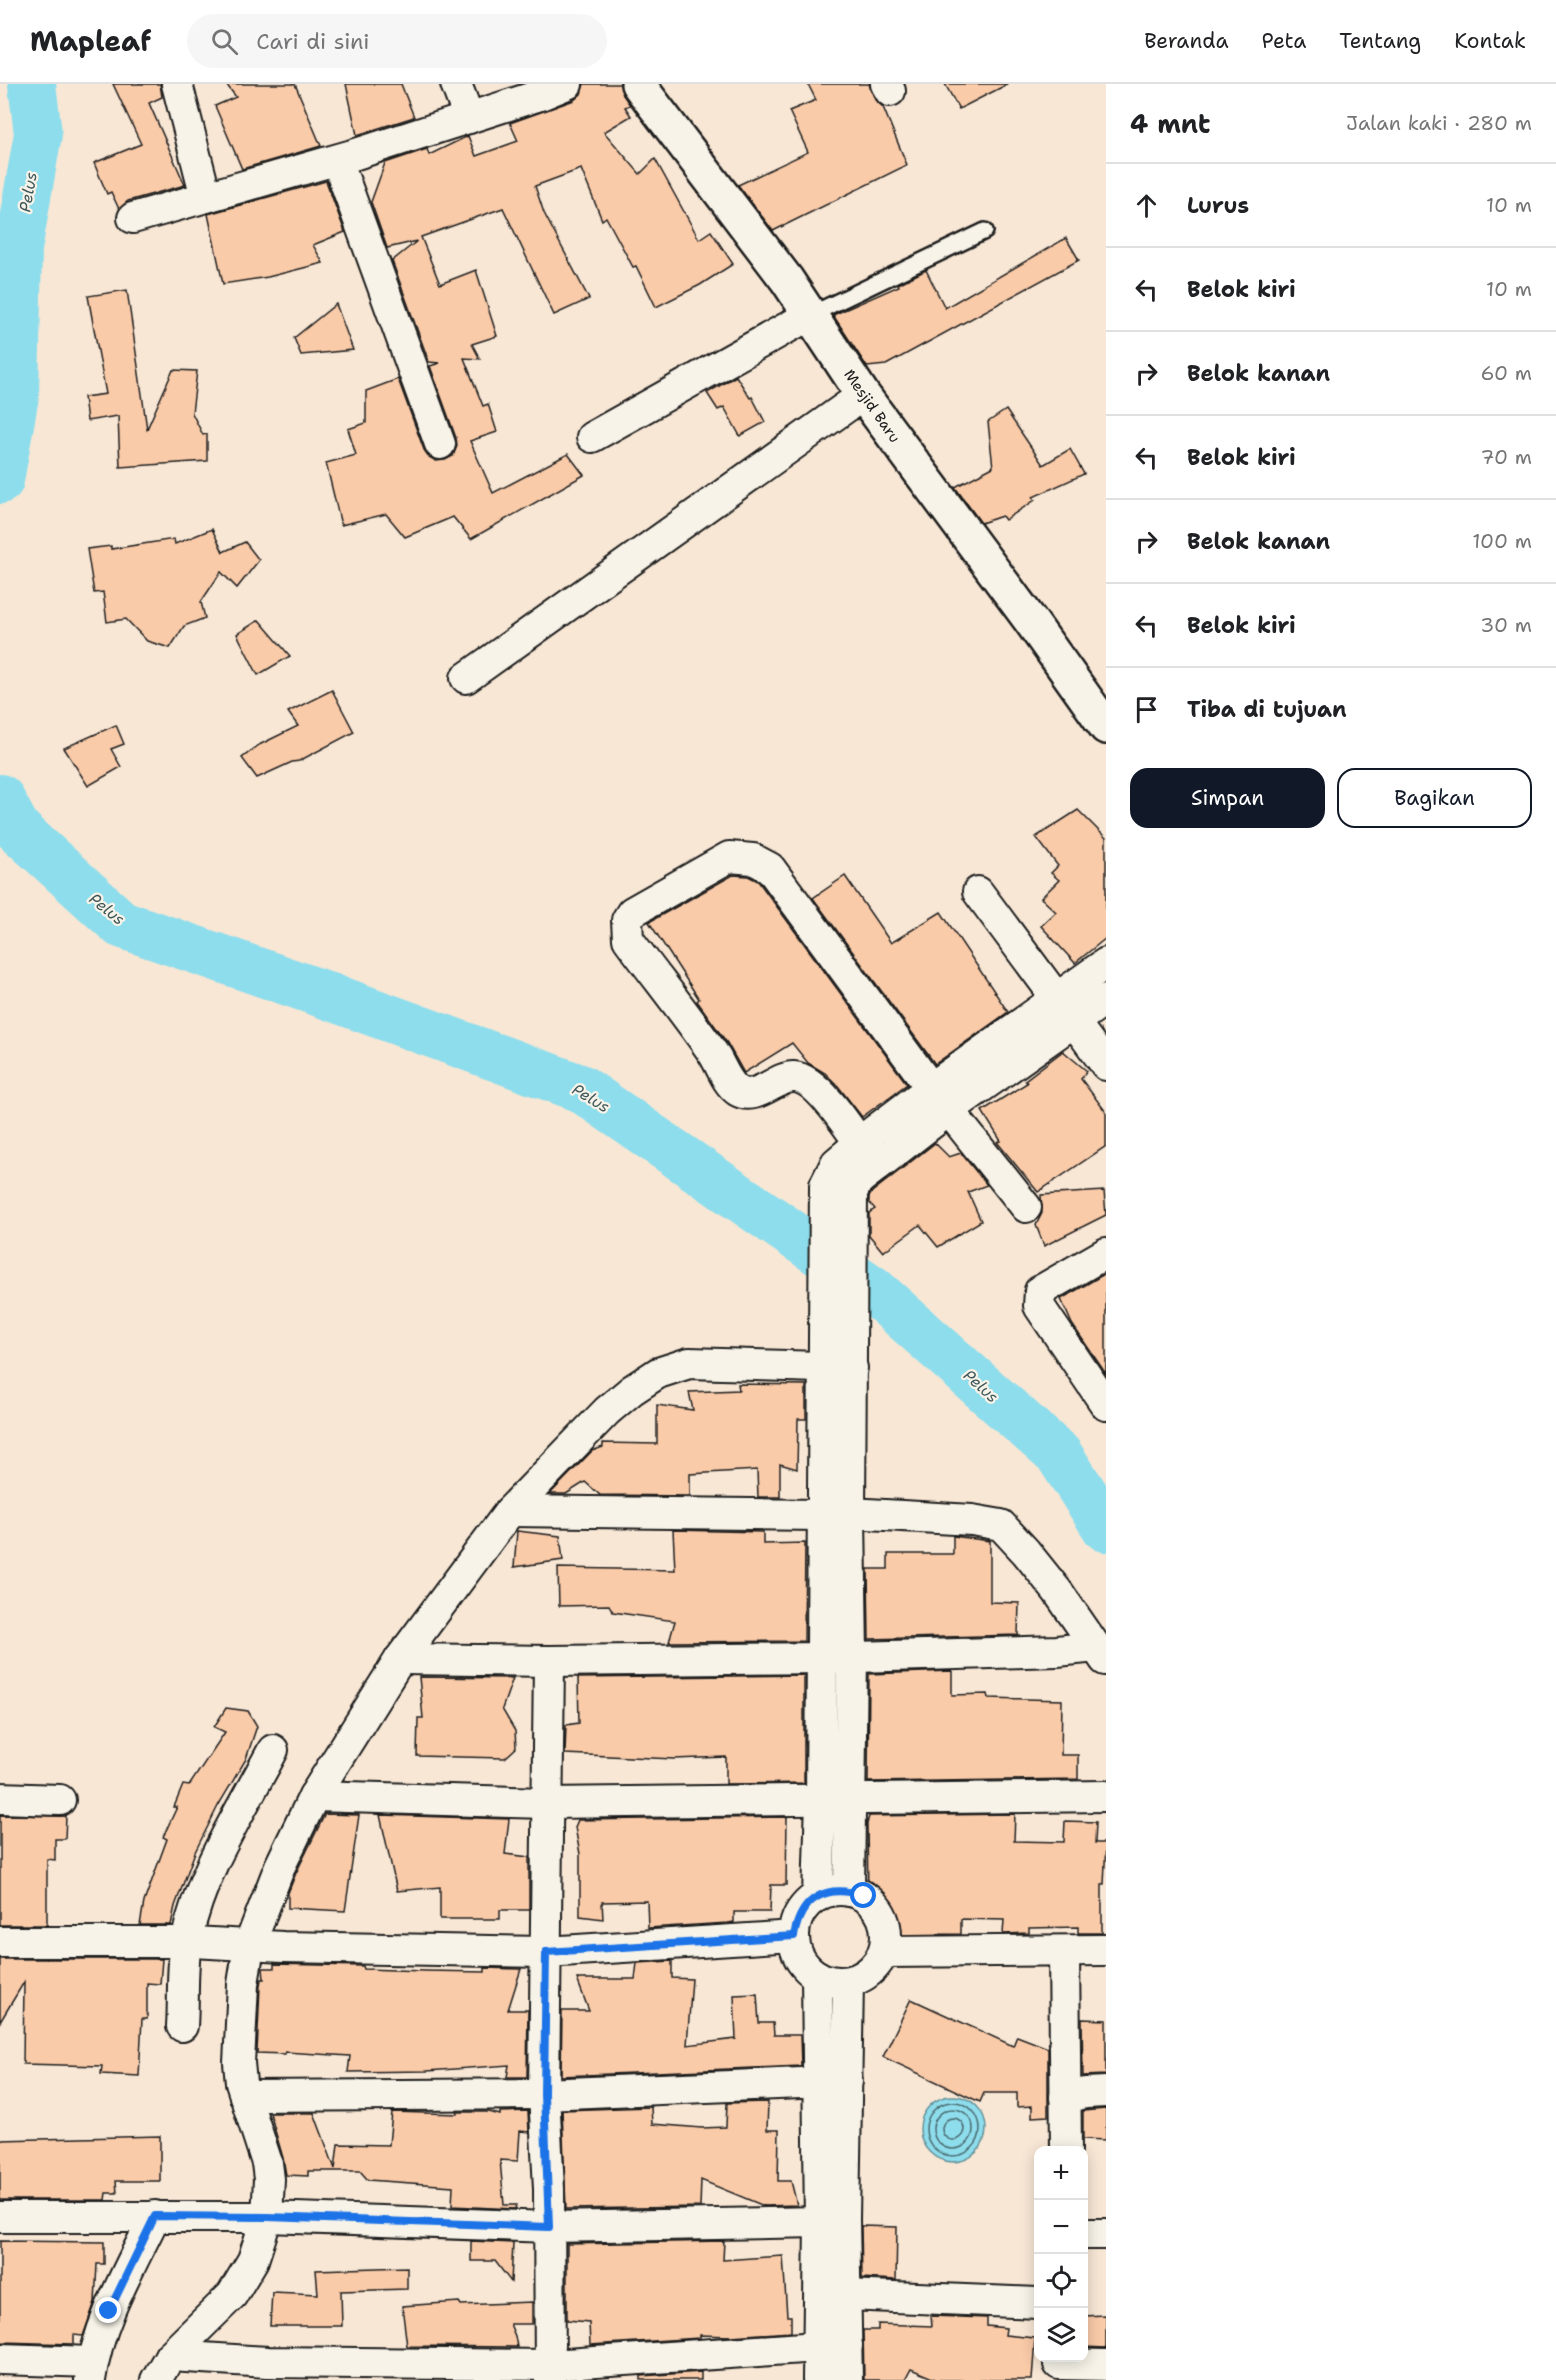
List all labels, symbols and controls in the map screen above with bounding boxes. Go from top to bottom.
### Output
search box [187,14,607,68]
text: Mapleaf [30,22,151,60]
icon: search [208,25,241,58]
text: Cari di sini [256,27,370,56]
text: Beranda [1144,27,1229,55]
text: Peta [1262,27,1306,55]
text: Tentang [1339,27,1421,55]
text: Kontak [1454,27,1526,55]
text: 4 mnt [1130,106,1210,141]
text: Jalan kaki · 280 m [1346,110,1532,136]
water label: Pelus [14,170,42,214]
icon: ahead [1130,189,1163,222]
text: Lurus [1187,191,1249,220]
text: 10 m [1486,192,1532,218]
icon: left [1130,273,1163,306]
text: Belok kiri [1187,275,1296,304]
text: 10 m [1486,276,1532,302]
icon: right [1130,357,1163,390]
text: Belok kanan [1187,359,1330,388]
text: 60 m [1480,360,1532,386]
street label: Mesjid Baru [839,365,905,447]
icon: left [1130,441,1163,474]
text: Belok kiri [1187,443,1296,472]
text: 70 m [1480,444,1532,470]
icon: right [1130,525,1163,558]
text: Belok kanan [1187,527,1330,556]
text: 100 m [1472,528,1532,554]
icon: left [1130,609,1163,642]
text: Belok kiri [1187,611,1296,640]
text: 30 m [1480,612,1532,638]
icon: arrive [1130,693,1163,726]
text: Tiba di tujuan [1187,695,1347,724]
button: Simpan [1130,768,1325,828]
button: Bagikan [1337,768,1532,828]
water label: Pelus [85,888,129,930]
water label: Pelus [568,1079,614,1117]
water label: Pelus [959,1365,1003,1407]
route start [850,1882,876,1908]
map controls [1034,2146,1088,2362]
button: + [1034,2146,1088,2200]
button: − [1034,2200,1088,2254]
button: locate [1034,2254,1088,2308]
route end [95,2297,121,2323]
button: layers [1034,2308,1088,2362]

